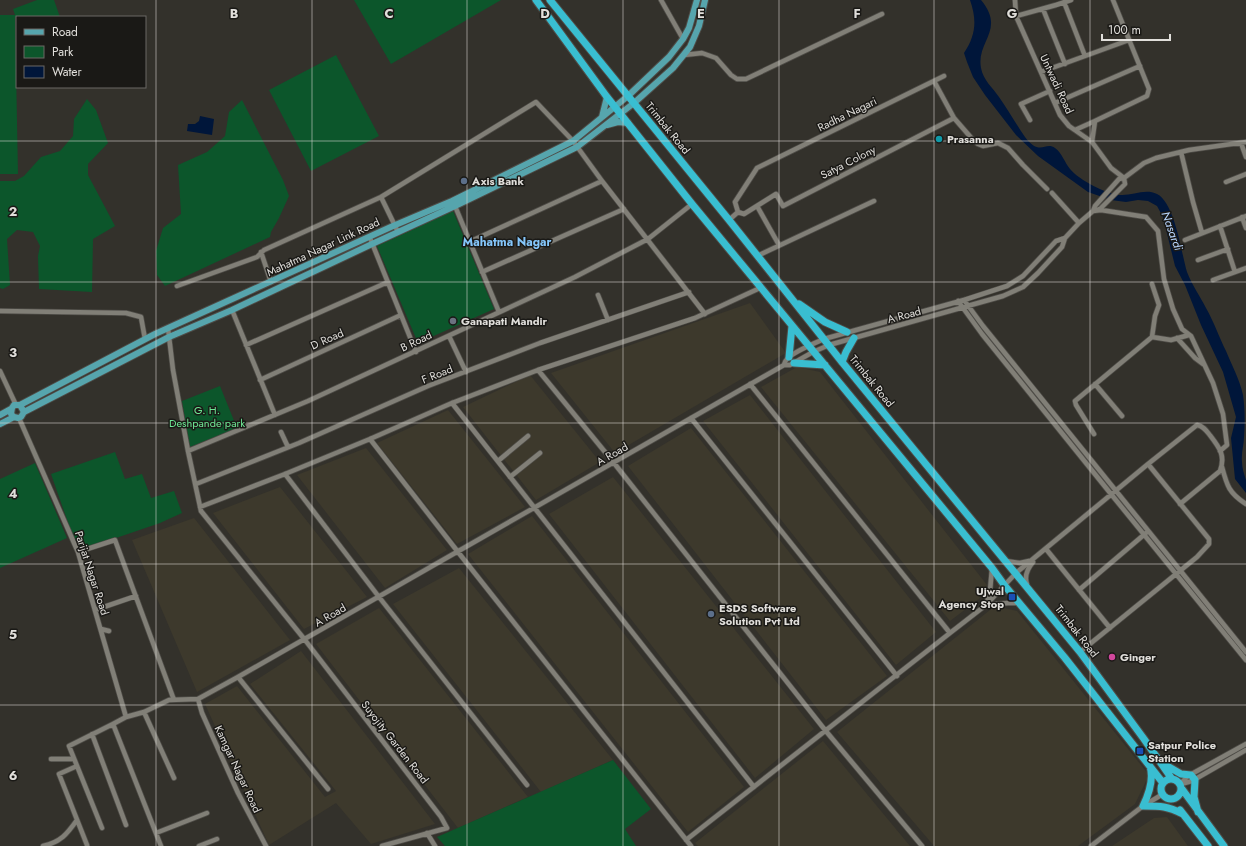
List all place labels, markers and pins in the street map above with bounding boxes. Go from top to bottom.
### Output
place label: Prasanna [947,131,994,147]
marker: Prasanna [934,134,944,144]
place label: Axis Bank [471,173,524,189]
marker: Axis Bank [459,176,469,186]
place label: Ganapati Mandir [461,313,548,329]
marker: Ganapati Mandir [448,316,458,326]
place label: Ujwal Agency Stop [937,583,1004,612]
marker: Ujwal Agency Stop [1007,592,1017,602]
place label: ESDS Software Solution Pvt Ltd [719,600,800,629]
marker: ESDS Software Solution Pvt Ltd [706,609,716,619]
place label: Ginger [1120,649,1156,665]
marker: Ginger [1107,652,1117,662]
place label: Satpur Police Station [1148,737,1216,766]
marker: Satpur Police Station [1135,746,1145,756]

